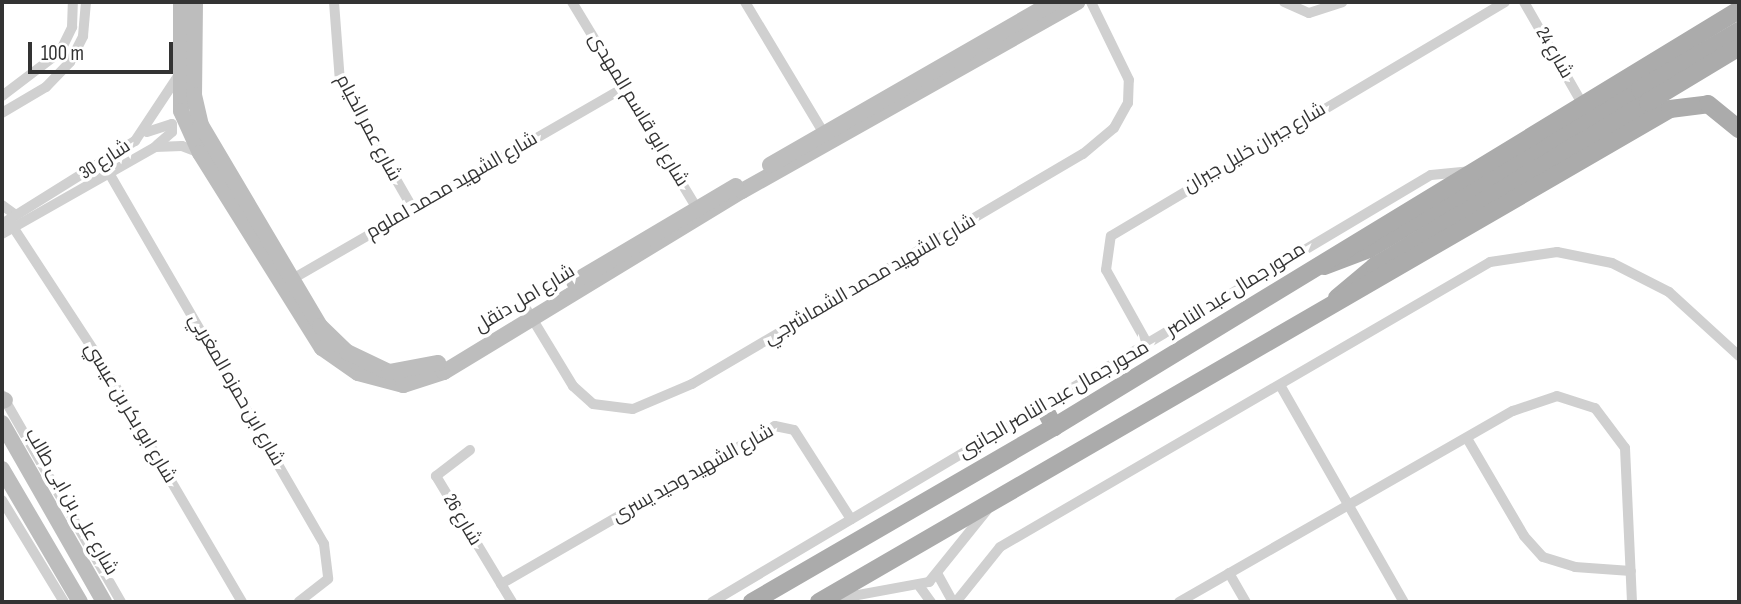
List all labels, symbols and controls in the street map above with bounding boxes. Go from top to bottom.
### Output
street label: شارع 24 [1530,23,1578,83]
scale bar [32,28,177,72]
street label: شارع ابو قاسم المهدى [583,29,693,191]
text: 100 m [41,41,84,66]
street label: شارع عمر الخيام [330,71,406,185]
street label: شارع جبران خليل جبران [1180,98,1330,198]
street label: شارع الشهيد محمد لملوم [362,128,542,244]
street label: شارع 30 [75,135,135,185]
street label: شارع الشهيد محمد الشماشرجي [760,210,980,350]
street label: محور جمال عبد الناصر [1162,238,1310,342]
street label: شارع امل دنقل [471,260,579,338]
street label: شارع ابن حمزه المغربي [183,310,289,470]
street label: محور جمال عبد الناصر الجانبى [955,336,1153,464]
street label: شارع ابو بكر بن عيسي [79,339,181,487]
street label: شارع الشهيد وحيد يسرى [608,420,778,528]
street label: شارع على بن ابى طالب [20,424,122,580]
street label: شارع 26 [438,490,486,550]

